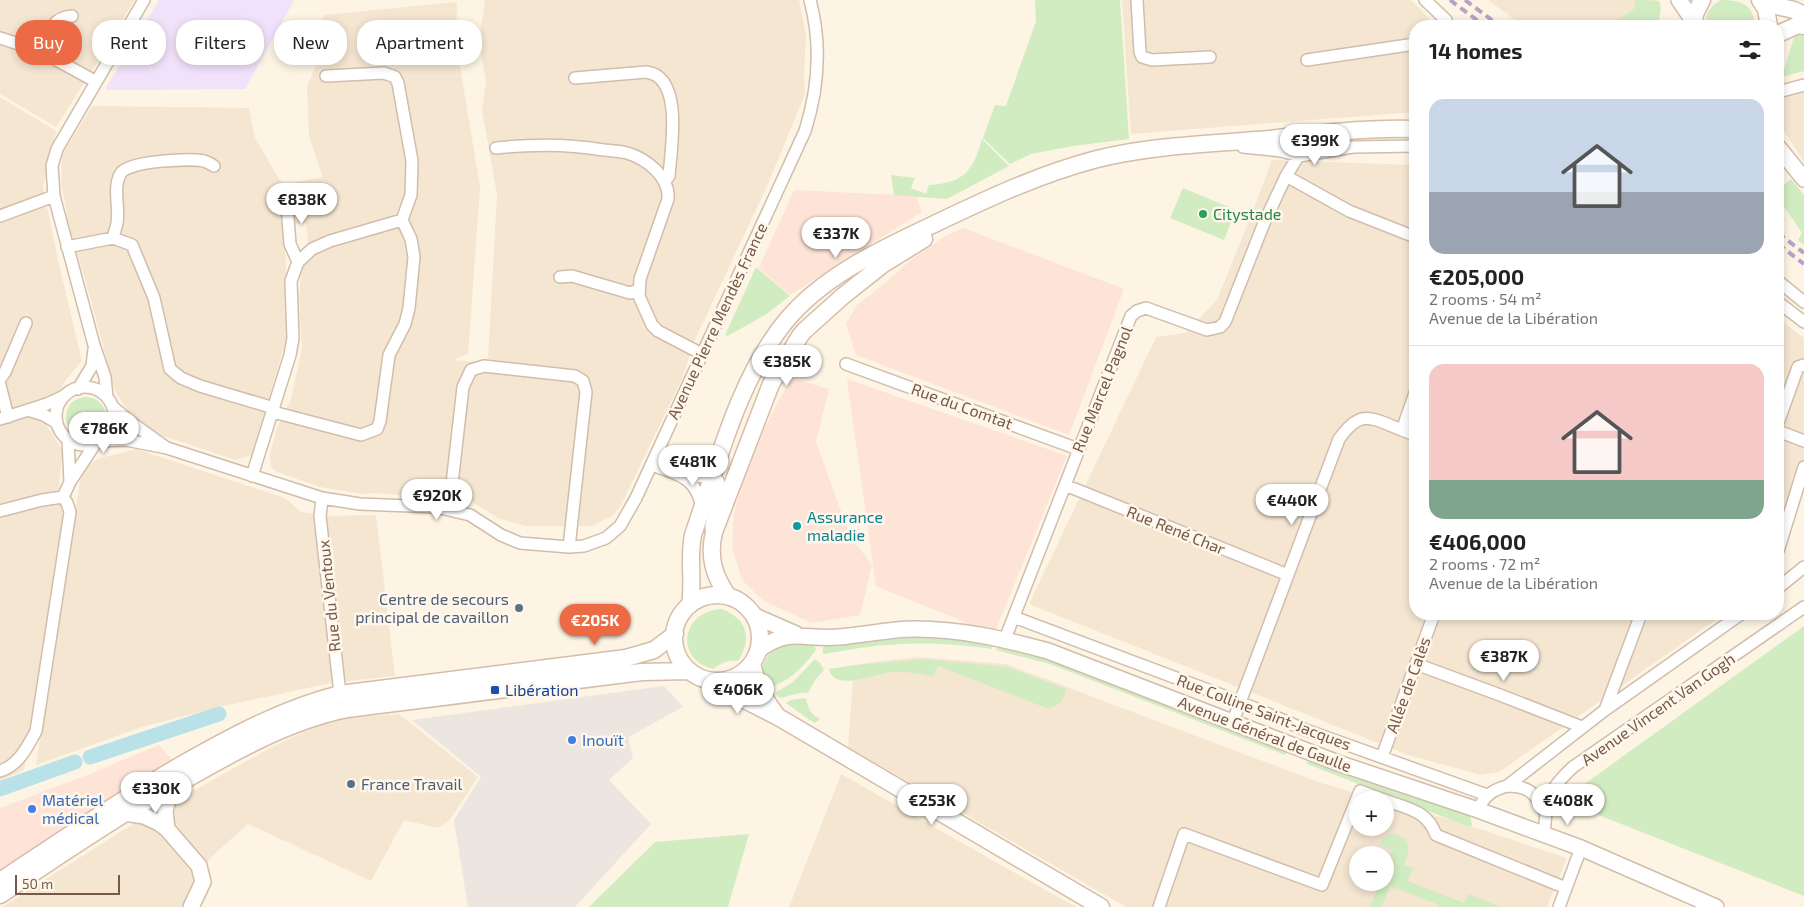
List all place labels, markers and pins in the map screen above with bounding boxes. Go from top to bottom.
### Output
pin: €399K [1280,124,1350,166]
pin: €838K [267,182,337,225]
place label: Citystade [1213,204,1281,223]
marker: Citystade [1197,208,1209,220]
pin: €337K [801,216,871,259]
pin: €385K [752,344,822,387]
pin: €786K [69,412,139,454]
pin: €481K [658,444,728,487]
pin: €920K [402,478,472,521]
pin: €440K [1257,484,1327,526]
place label: Assurance maladie [807,507,883,544]
marker: Assurance maladie [791,520,803,532]
place label: Centre de secours principal de cavaillon [355,589,509,626]
marker: Centre de secours principal de cavaillon [513,602,525,614]
pin: €205K [560,604,630,646]
pin: €387K [1469,640,1539,682]
pin: €406K [703,672,773,715]
place label: Libération [505,680,579,699]
marker: Libération [489,684,501,696]
place label: Inouït [582,730,624,749]
marker: Inouït [566,734,578,746]
pin: €330K [121,772,191,814]
place label: France Travail [361,774,462,793]
marker: France Travail [345,778,357,790]
pin: €253K [897,784,967,826]
pin: €408K [1533,784,1603,826]
place label: Matériel médical [42,790,103,827]
marker: Matériel médical [26,803,38,815]

